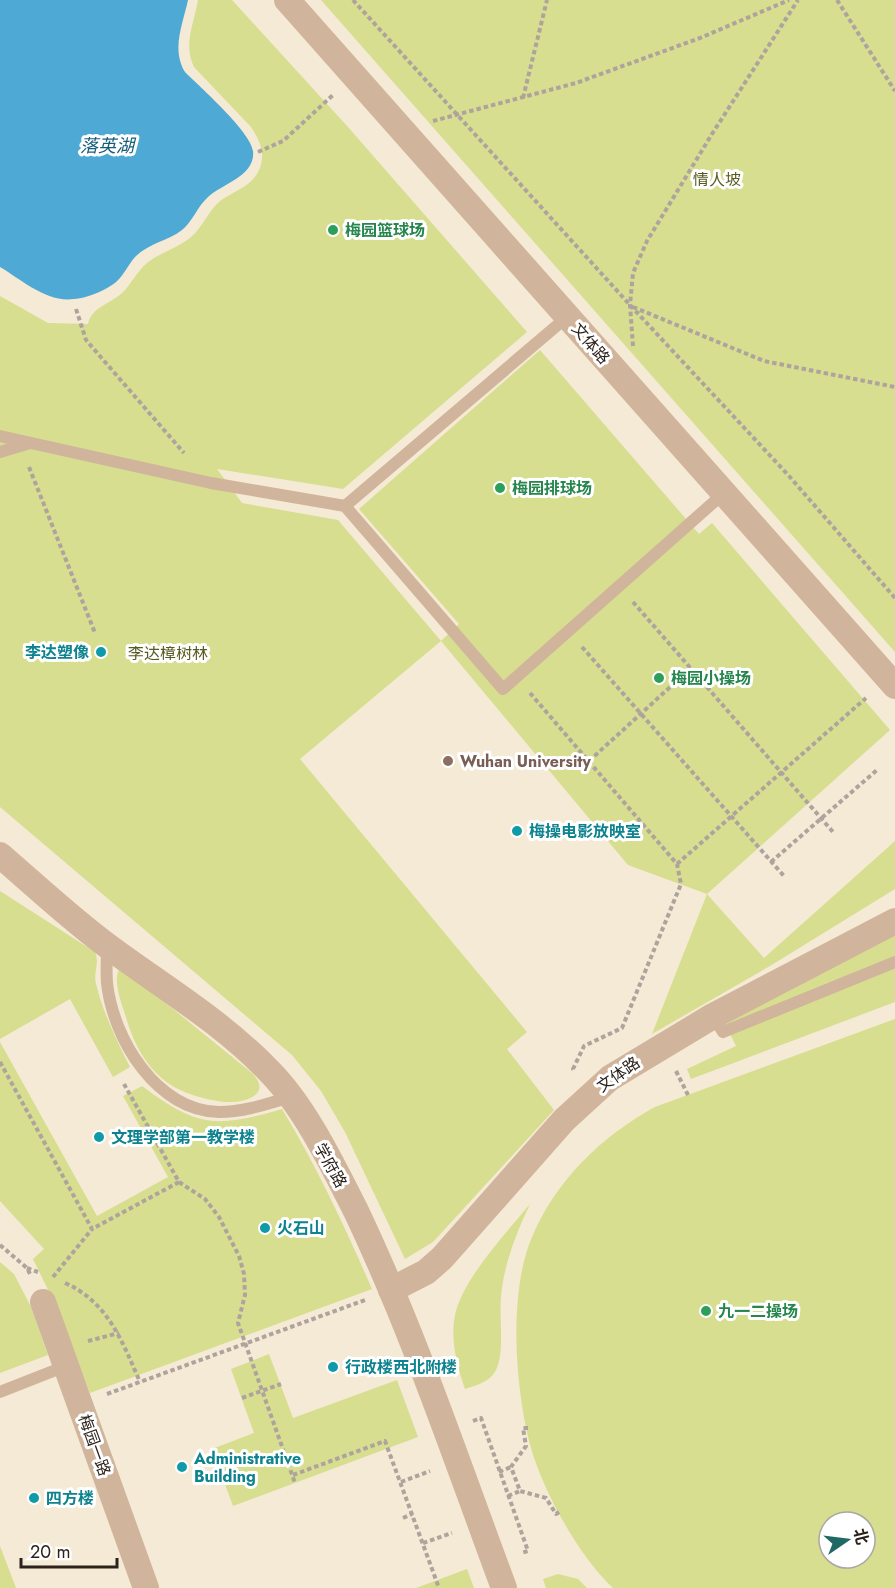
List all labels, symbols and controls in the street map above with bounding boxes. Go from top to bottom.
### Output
water label: 落英湖 [80,133,137,159]
park label: 情人坡 [693,168,741,191]
place label: 梅园篮球场 [345,219,425,242]
marker: 梅园篮球场 [326,223,340,237]
street label: 文体路 [566,318,615,369]
place label: 梅园排球场 [512,477,592,500]
marker: 梅园排球场 [493,481,507,495]
place label: 李达塑像 [25,641,89,664]
park label: 李达樟树林 [128,642,208,665]
marker: 李达塑像 [94,645,108,659]
place label: 梅园小操场 [671,667,751,690]
marker: 梅园小操场 [652,671,666,685]
place label: Wuhan University [460,750,591,773]
marker: Wuhan University [441,754,455,768]
place label: 梅操电影放映室 [529,820,641,843]
marker: 梅操电影放映室 [510,824,524,838]
street label: 文体路 [592,1051,645,1098]
place label: 文理学部第一教学楼 [111,1126,255,1149]
marker: 文理学部第一教学楼 [92,1130,106,1144]
street label: 学府路 [309,1139,352,1192]
place label: 火石山 [277,1217,325,1240]
marker: 火石山 [258,1221,272,1235]
place label: 九一二操场 [718,1300,798,1323]
marker: 九一二操场 [699,1304,713,1318]
place label: 行政楼西北附楼 [345,1356,457,1379]
marker: 行政楼西北附楼 [326,1360,340,1374]
street label: 梅园一路 [73,1411,116,1479]
place label: Administrative Building [193,1447,301,1488]
marker: Administrative Building [175,1460,189,1474]
place label: 四方楼 [46,1487,94,1510]
marker: 四方楼 [27,1491,41,1505]
north arrow [817,1510,877,1570]
text: 北 [848,1526,874,1547]
scale bar [21,1531,117,1569]
text: 20 m [30,1539,70,1565]

